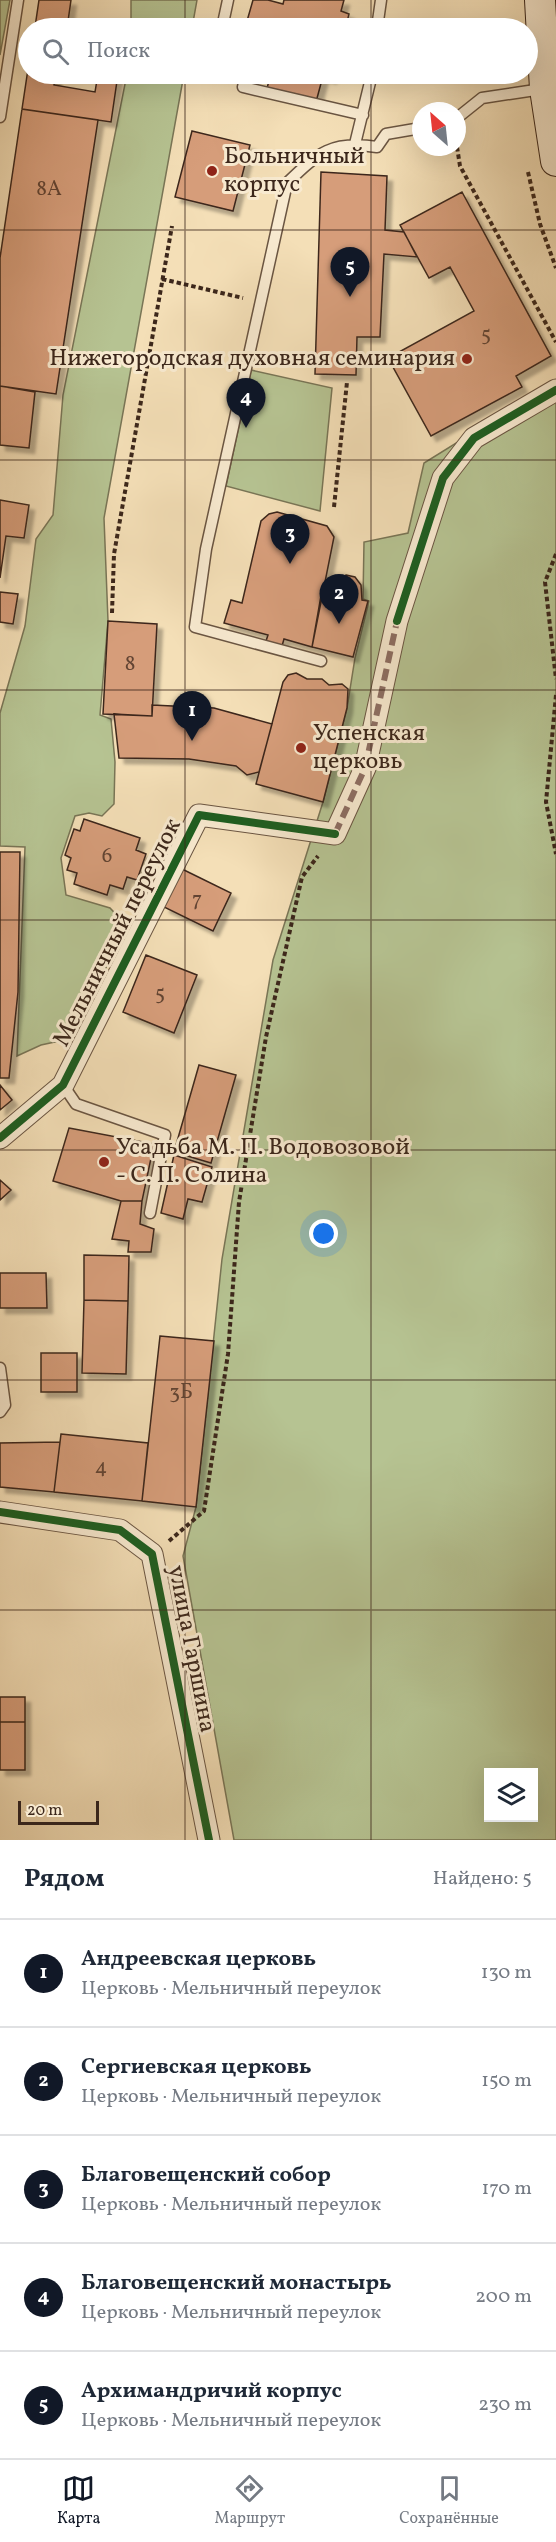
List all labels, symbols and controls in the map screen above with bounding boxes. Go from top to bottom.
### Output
search box [18,18,538,84]
icon: search [39,35,72,68]
text: Поиск [87,36,150,67]
north arrow [412,102,466,156]
place label: Больничный корпус [224,140,365,202]
marker: Больничный корпус [205,164,219,178]
house number: 8А [36,175,62,204]
pin: 5 [330,248,370,297]
house number: 5 [481,320,491,349]
place label: Нижегородская духовная семинария [49,342,455,376]
marker: Нижегородская духовная семинария [460,352,474,366]
pin: 4 [226,378,266,428]
pin: 3 [270,514,310,564]
pin: 2 [320,574,358,624]
house number: 8 [125,650,135,679]
pin: 1 [172,692,212,741]
place label: Успенская церковь [313,717,425,779]
marker: Успенская церковь [294,741,308,755]
street label: Мельничный переулок [46,813,190,1053]
house number: 6 [102,842,112,871]
house number: 7 [192,886,202,915]
house number: 5 [155,979,165,1008]
place label: Усадьба М. П. Водовозовой - С. П. Солина [116,1131,410,1193]
marker: Усадьба М. П. Водовозовой - С. П. Солина [97,1155,111,1169]
your location [309,1219,338,1248]
house number: 3Б [169,1378,193,1407]
house number: 4 [95,1453,107,1482]
street label: улица Гаршина [158,1562,224,1736]
map controls [484,1768,538,1822]
button: layers [484,1768,538,1822]
scale bar [18,1798,99,1826]
text: 20 m [27,1800,62,1822]
text: Рядом [24,1861,104,1897]
text: Найдено: 5 [433,1865,532,1893]
text: Андреевская церковь [81,1944,316,1975]
text: 1 [39,1959,48,1987]
text: 130 m [481,1959,532,1987]
text: Церковь · Мельничный переулок [81,1975,381,2003]
text: Сергиевская церковь [81,2052,312,2083]
text: 2 [38,2067,49,2095]
text: 150 m [481,2067,532,2095]
text: Церковь · Мельничный переулок [81,2083,381,2111]
text: Благовещенский собор [81,2160,331,2191]
text: 3 [38,2175,49,2203]
text: 170 m [482,2175,532,2203]
text: Церковь · Мельничный переулок [81,2191,381,2219]
text: Благовещенский монастырь [81,2268,392,2299]
text: 4 [37,2283,50,2311]
text: 200 m [475,2283,532,2311]
text: Церковь · Мельничный переулок [81,2299,381,2327]
text: Архимандричий корпус [81,2376,342,2407]
text: 5 [39,2391,48,2419]
text: 230 m [478,2391,532,2419]
text: Церковь · Мельничный переулок [81,2407,381,2435]
tab: Карта [57,2472,100,2530]
tab: Маршрут [214,2472,285,2530]
tab: Сохранённые [399,2472,499,2530]

